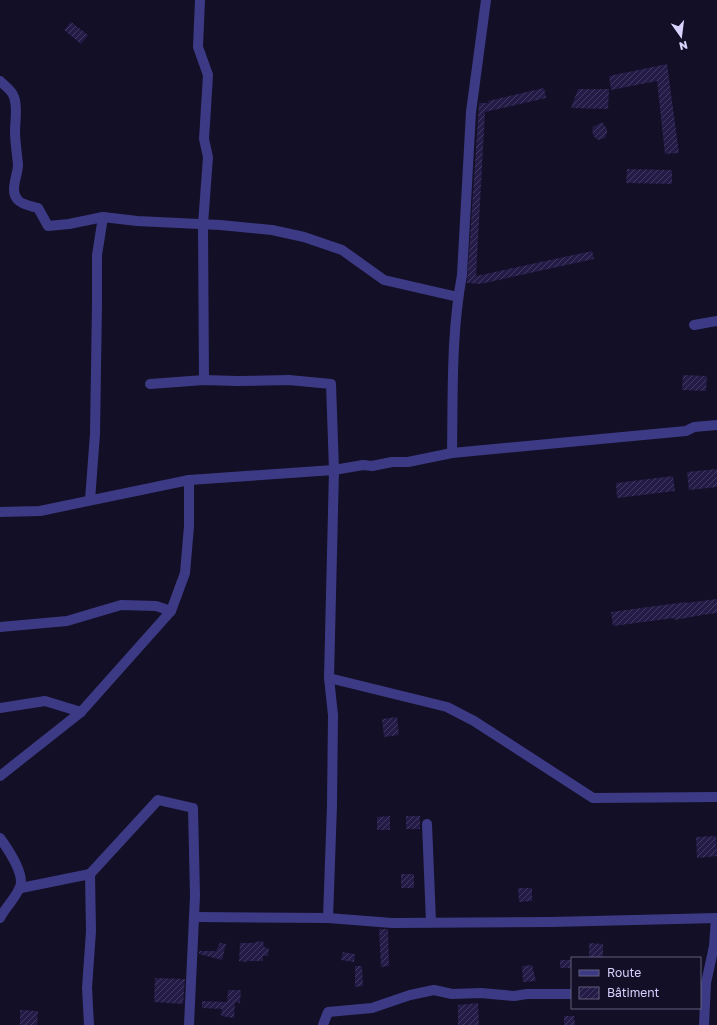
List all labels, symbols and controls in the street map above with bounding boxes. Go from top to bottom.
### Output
north arrow [661,16,701,56]
text: N [678,39,689,54]
legend [571,957,701,1009]
text: Route [607,965,641,980]
text: Bâtiment [607,985,660,1000]

